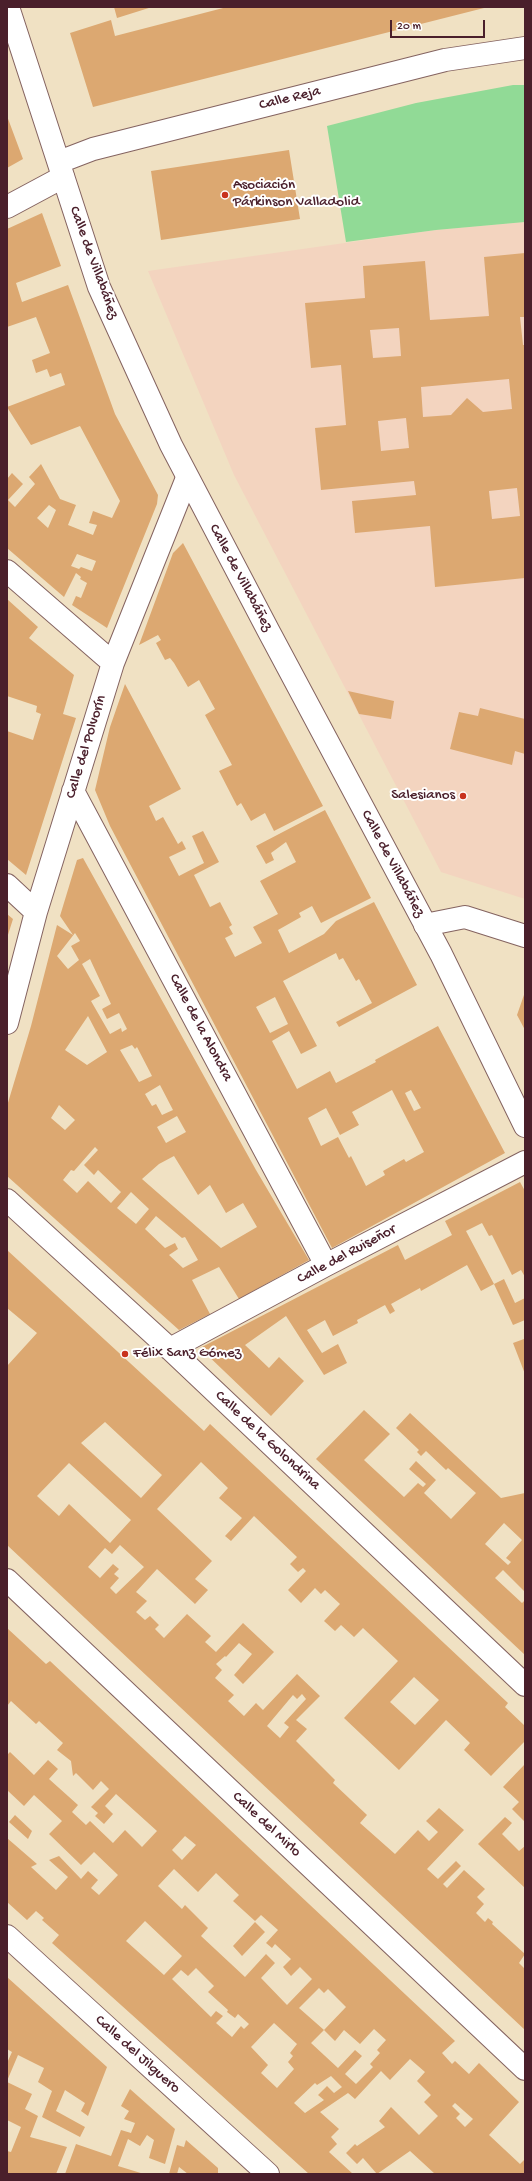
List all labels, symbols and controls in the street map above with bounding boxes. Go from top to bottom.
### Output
scale bar [392,12,487,38]
text: 20 m [397,20,421,34]
street label: Calle Reja [257,83,323,115]
place label: Asociación Párkinson Valladolid [233,177,359,212]
marker: Asociación Párkinson Valladolid [220,190,230,200]
street label: Calle de Villabáñez [64,204,122,322]
street label: Calle de Villabáñez [204,521,276,635]
street label: Calle del Polvorín [63,693,111,801]
place label: Salesianos [391,787,455,805]
marker: Salesianos [458,791,468,801]
street label: Calle de Villabáñez [356,807,428,921]
street label: Calle de la Alondra [164,971,236,1085]
street label: Calle del Ruiseñor [294,1221,400,1289]
place label: Félix Sanz Gómez [133,1345,241,1363]
marker: Félix Sanz Gómez [120,1349,130,1359]
street label: Calle de la Golondrina [210,1387,324,1495]
street label: Calle del Mirlo [228,1788,304,1862]
street label: Calle del Jilguero [91,2012,183,2098]

